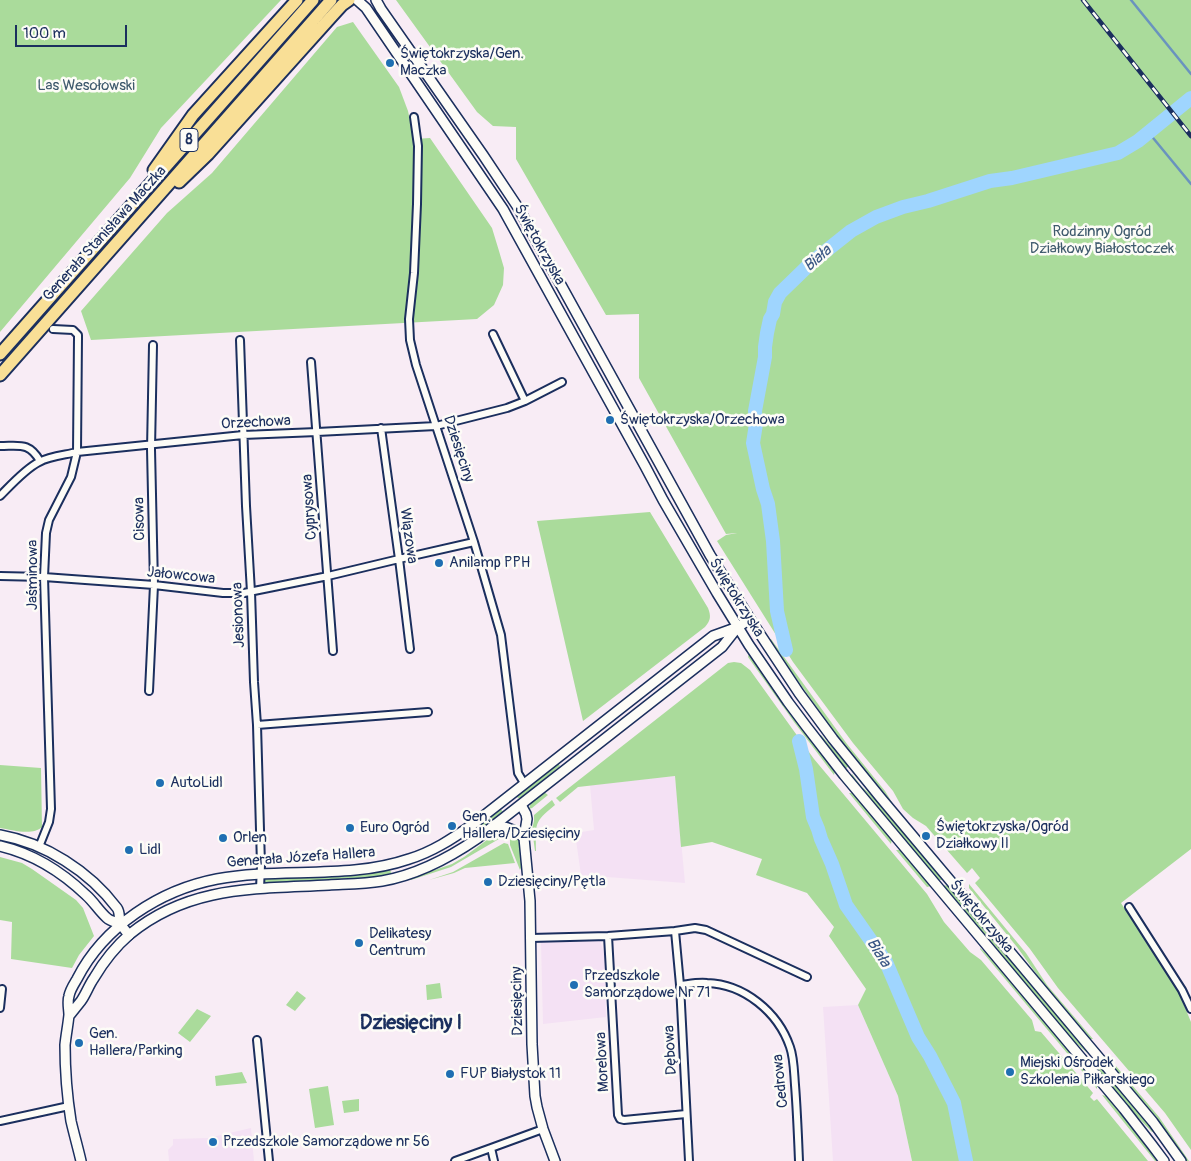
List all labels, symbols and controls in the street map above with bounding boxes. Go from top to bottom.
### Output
scale bar [18,15,130,47]
text: 100 m [23,24,66,43]
place label: Świętokrzyska/Gen. Maczka [400,45,524,80]
marker: Świętokrzyska/Gen. Maczka [384,57,396,69]
park label: Las Wesołowski [37,77,135,95]
road number: 8 [180,128,198,152]
street label: Generała Stanisława Maczka [39,163,171,305]
street label: Świętokrzyska [509,201,569,289]
park label: Rodzinny Ogród Działkowy Białostoczek [1030,223,1174,258]
water label: Biała [800,242,836,276]
place label: Świętokrzyska/Orzechowa [620,411,785,429]
street label: Orzechowa [221,412,291,434]
street label: Dziesięciny [439,413,477,485]
marker: Świętokrzyska/Orzechowa [604,414,616,426]
street label: Cyprysowa [299,473,321,541]
street label: Cisowa [131,497,149,541]
street label: Wiązowa [395,507,421,565]
street label: Jaśminowa [24,540,42,610]
place label: Anilamp PPH [449,554,530,572]
street label: Świętokrzyska [705,555,767,641]
marker: Anilamp PPH [433,557,445,569]
street label: Jałowcowa [146,563,216,589]
street label: Jesionowa [229,582,249,648]
place label: AutoLidl [170,774,223,792]
marker: AutoLidl [154,777,166,789]
place label: Gen. Hallera/Dziesięciny [462,808,580,843]
place label: Świętokrzyska/Ogród Działkowy II [936,818,1069,853]
place label: Euro Ogród [360,819,430,837]
marker: Gen. Hallera/Dziesięciny [446,820,458,832]
marker: Euro Ogród [344,822,356,834]
place label: Orlen [233,829,267,847]
marker: Świętokrzyska/Ogród Działkowy II [920,830,932,842]
marker: Orlen [217,832,229,844]
place label: Lidl [139,841,161,859]
marker: Lidl [123,844,135,856]
street label: Generała Józefa Hallera [226,844,376,872]
place label: Dziesięciny/Pętla [498,873,606,891]
marker: Dziesięciny/Pętla [482,876,494,888]
street label: Świętokrzyska [945,877,1017,957]
place label: Delikatesy Centrum [369,925,431,960]
water label: Biała [862,935,894,971]
marker: Delikatesy Centrum [353,937,365,949]
street label: Dziesięciny [508,966,528,1036]
place label: Przedszkole Samorządowe Nr 71 [584,967,710,1002]
marker: Przedszkole Samorządowe Nr 71 [568,979,580,991]
district label: Dziesięciny I [360,1012,462,1036]
place label: Gen. Hallera/Parking [89,1025,183,1060]
street label: Dębowa [661,1025,681,1075]
street label: Morelowa [592,1032,614,1092]
marker: Gen. Hallera/Parking [73,1037,85,1049]
street label: Cedrowa [769,1053,793,1109]
place label: Miejski Ośrodek Szkolenia Piłkarskiego [1020,1054,1155,1089]
place label: FUP Białystok 11 [460,1065,561,1083]
marker: Miejski Ośrodek Szkolenia Piłkarskiego [1004,1066,1016,1078]
marker: FUP Białystok 11 [444,1068,456,1080]
place label: Przedszkole Samorządowe nr 56 [223,1133,430,1151]
marker: Przedszkole Samorządowe nr 56 [207,1136,219,1148]

